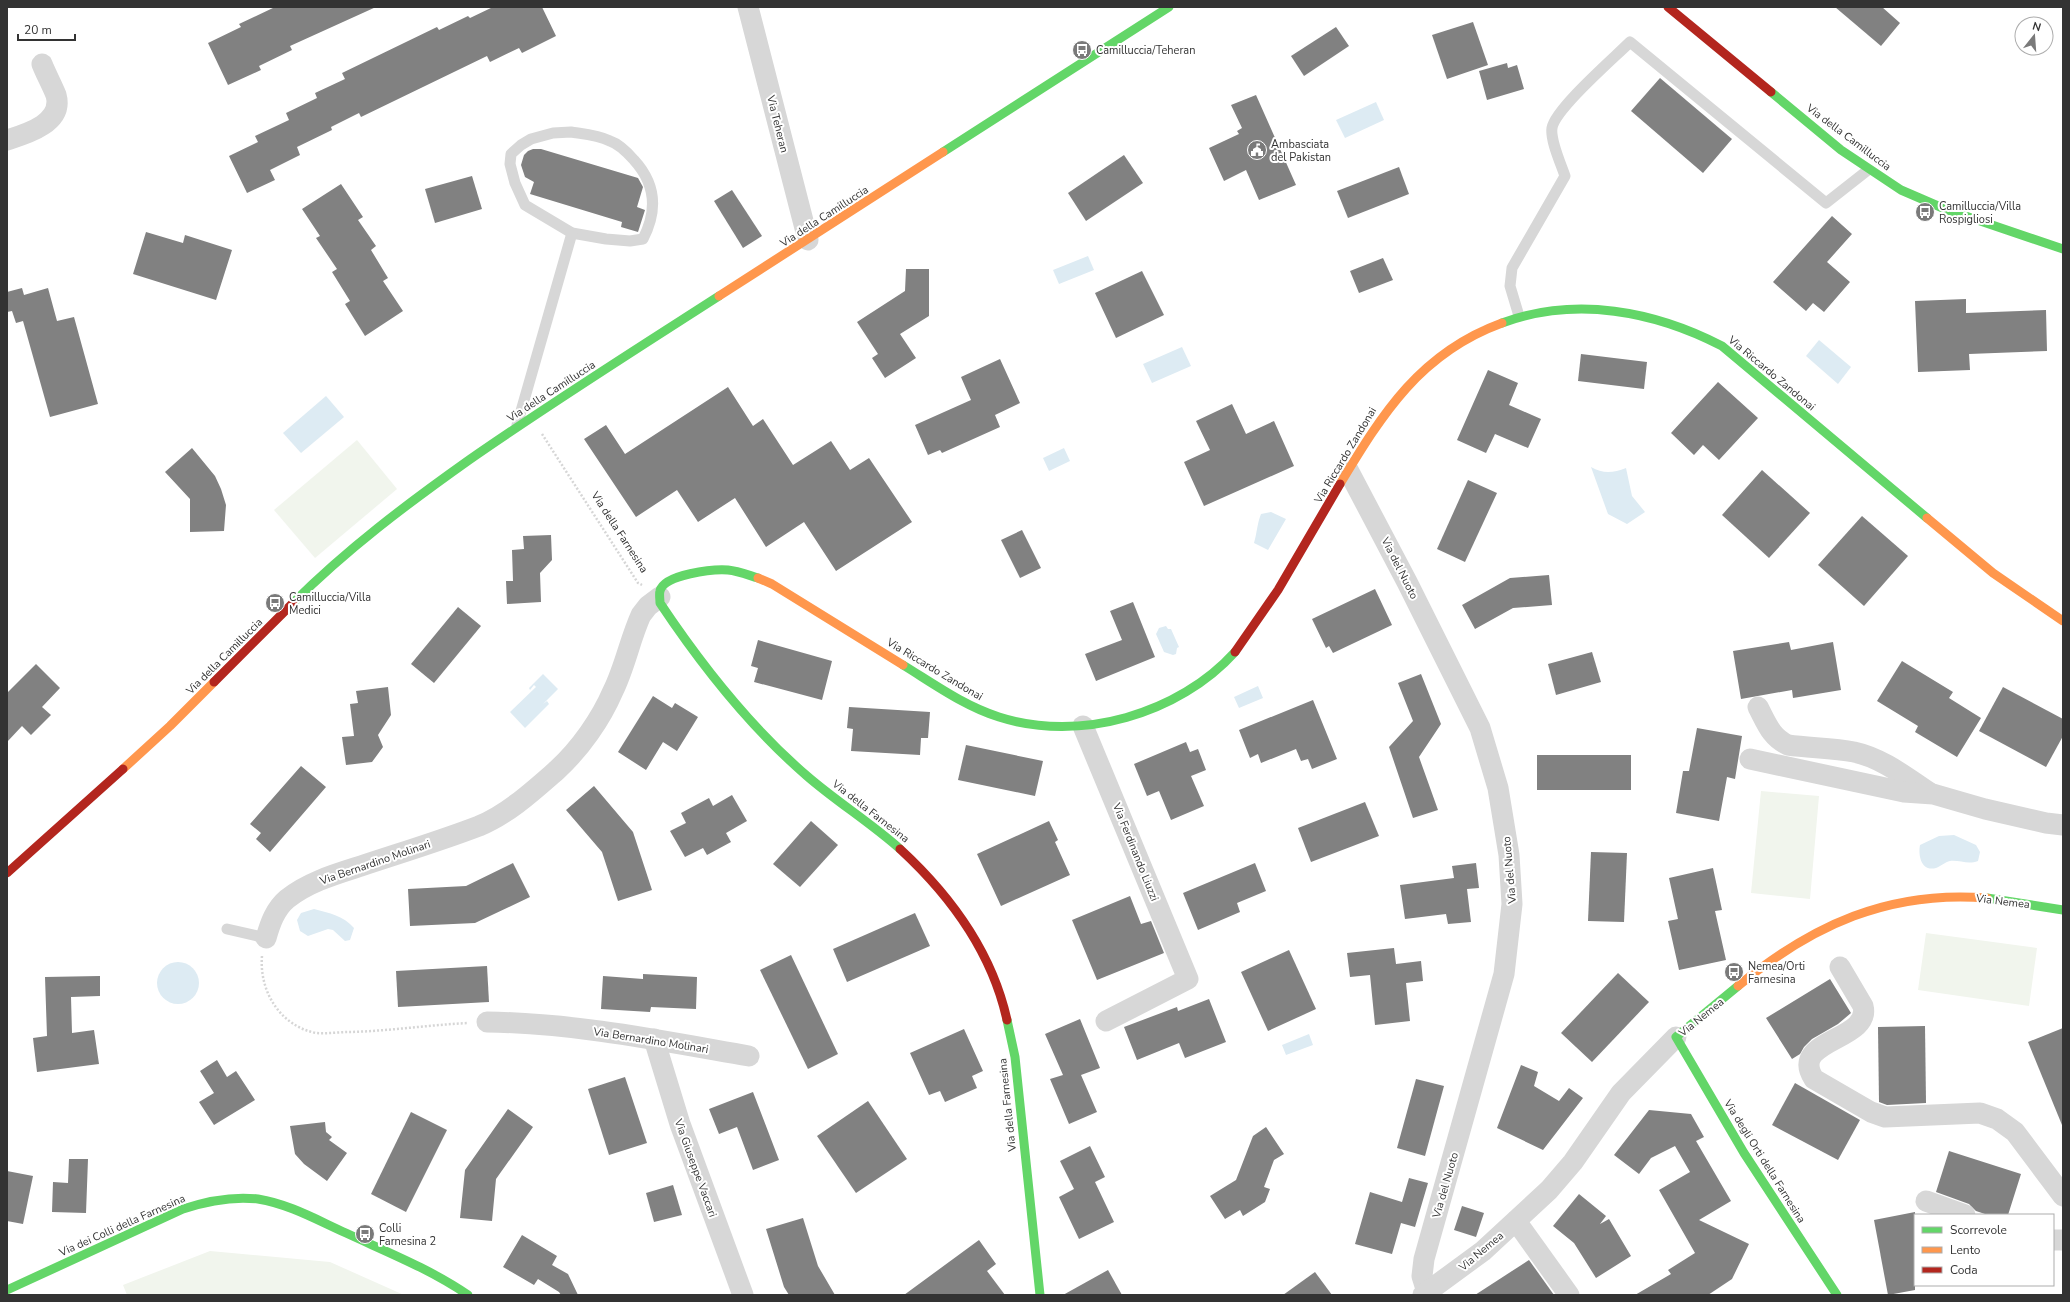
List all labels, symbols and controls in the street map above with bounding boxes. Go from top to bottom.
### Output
scale bar [18,16,75,42]
north arrow [2014,16,2054,56]
text: N [2031,19,2043,35]
text: 20 m [24,22,52,38]
bus stop icon: Camilluccia/Teheran [1071,39,1093,61]
place label: Camilluccia/Teheran [1096,43,1195,58]
street label: Via Teheran [763,93,792,154]
street label: Via della Camilluccia [1803,100,1894,174]
place label: Ambasciata del Pakistan [1271,137,1331,165]
public building icon: Ambasciata del Pakistan [1246,139,1268,161]
street label: Via della Camilluccia [776,182,871,251]
place label: Camilluccia/Villa Rospigliosi [1939,199,2021,227]
bus stop icon: Camilluccia/Villa Rospigliosi [1914,201,1936,223]
street label: Via Riccardo Zandonai [1724,332,1818,414]
street label: Via della Camilluccia [503,357,598,426]
street label: Via Riccardo Zandonai [1310,405,1380,507]
street label: Via della Farnesina [587,488,652,576]
street label: Via del Nuoto [1377,534,1422,602]
place label: Camilluccia/Villa Medici [289,590,371,618]
bus stop icon: Camilluccia/Villa Medici [264,592,286,614]
street label: Via della Camilluccia [182,615,266,699]
street label: Via Riccardo Zandonai [883,634,985,704]
street label: Via della Farnesina [828,776,912,846]
street label: Via Ferdinando Liuzzi [1109,800,1162,903]
street label: Via Bernardino Molinari [317,836,432,889]
street label: Via del Nuoto [1499,836,1520,905]
street label: Via Nemea [1974,891,2031,912]
place label: Nemea/Orti Farnesina [1748,959,1805,987]
bus stop icon: Nemea/Orti Farnesina [1723,961,1745,983]
street label: Via Nemea [1675,995,1727,1041]
street label: Via Bernardino Molinari [591,1024,709,1057]
street label: Via della Farnesina [995,1057,1020,1153]
street label: Via degli Orti della Farnesina [1720,1096,1809,1226]
street label: Via Giuseppe Vaccari [670,1116,720,1219]
street label: Via del Nuoto [1429,1151,1462,1221]
street label: Via dei Colli della Farnesina [56,1191,188,1260]
legend [1914,1214,2054,1286]
place label: Colli Farnesina 2 [379,1221,436,1249]
text: Scorrevole [1950,1222,2007,1238]
bus stop icon: Colli Farnesina 2 [354,1223,376,1245]
street label: Via Nemea [1455,1228,1507,1275]
text: Lento [1950,1242,1981,1258]
text: Coda [1950,1262,1978,1278]

